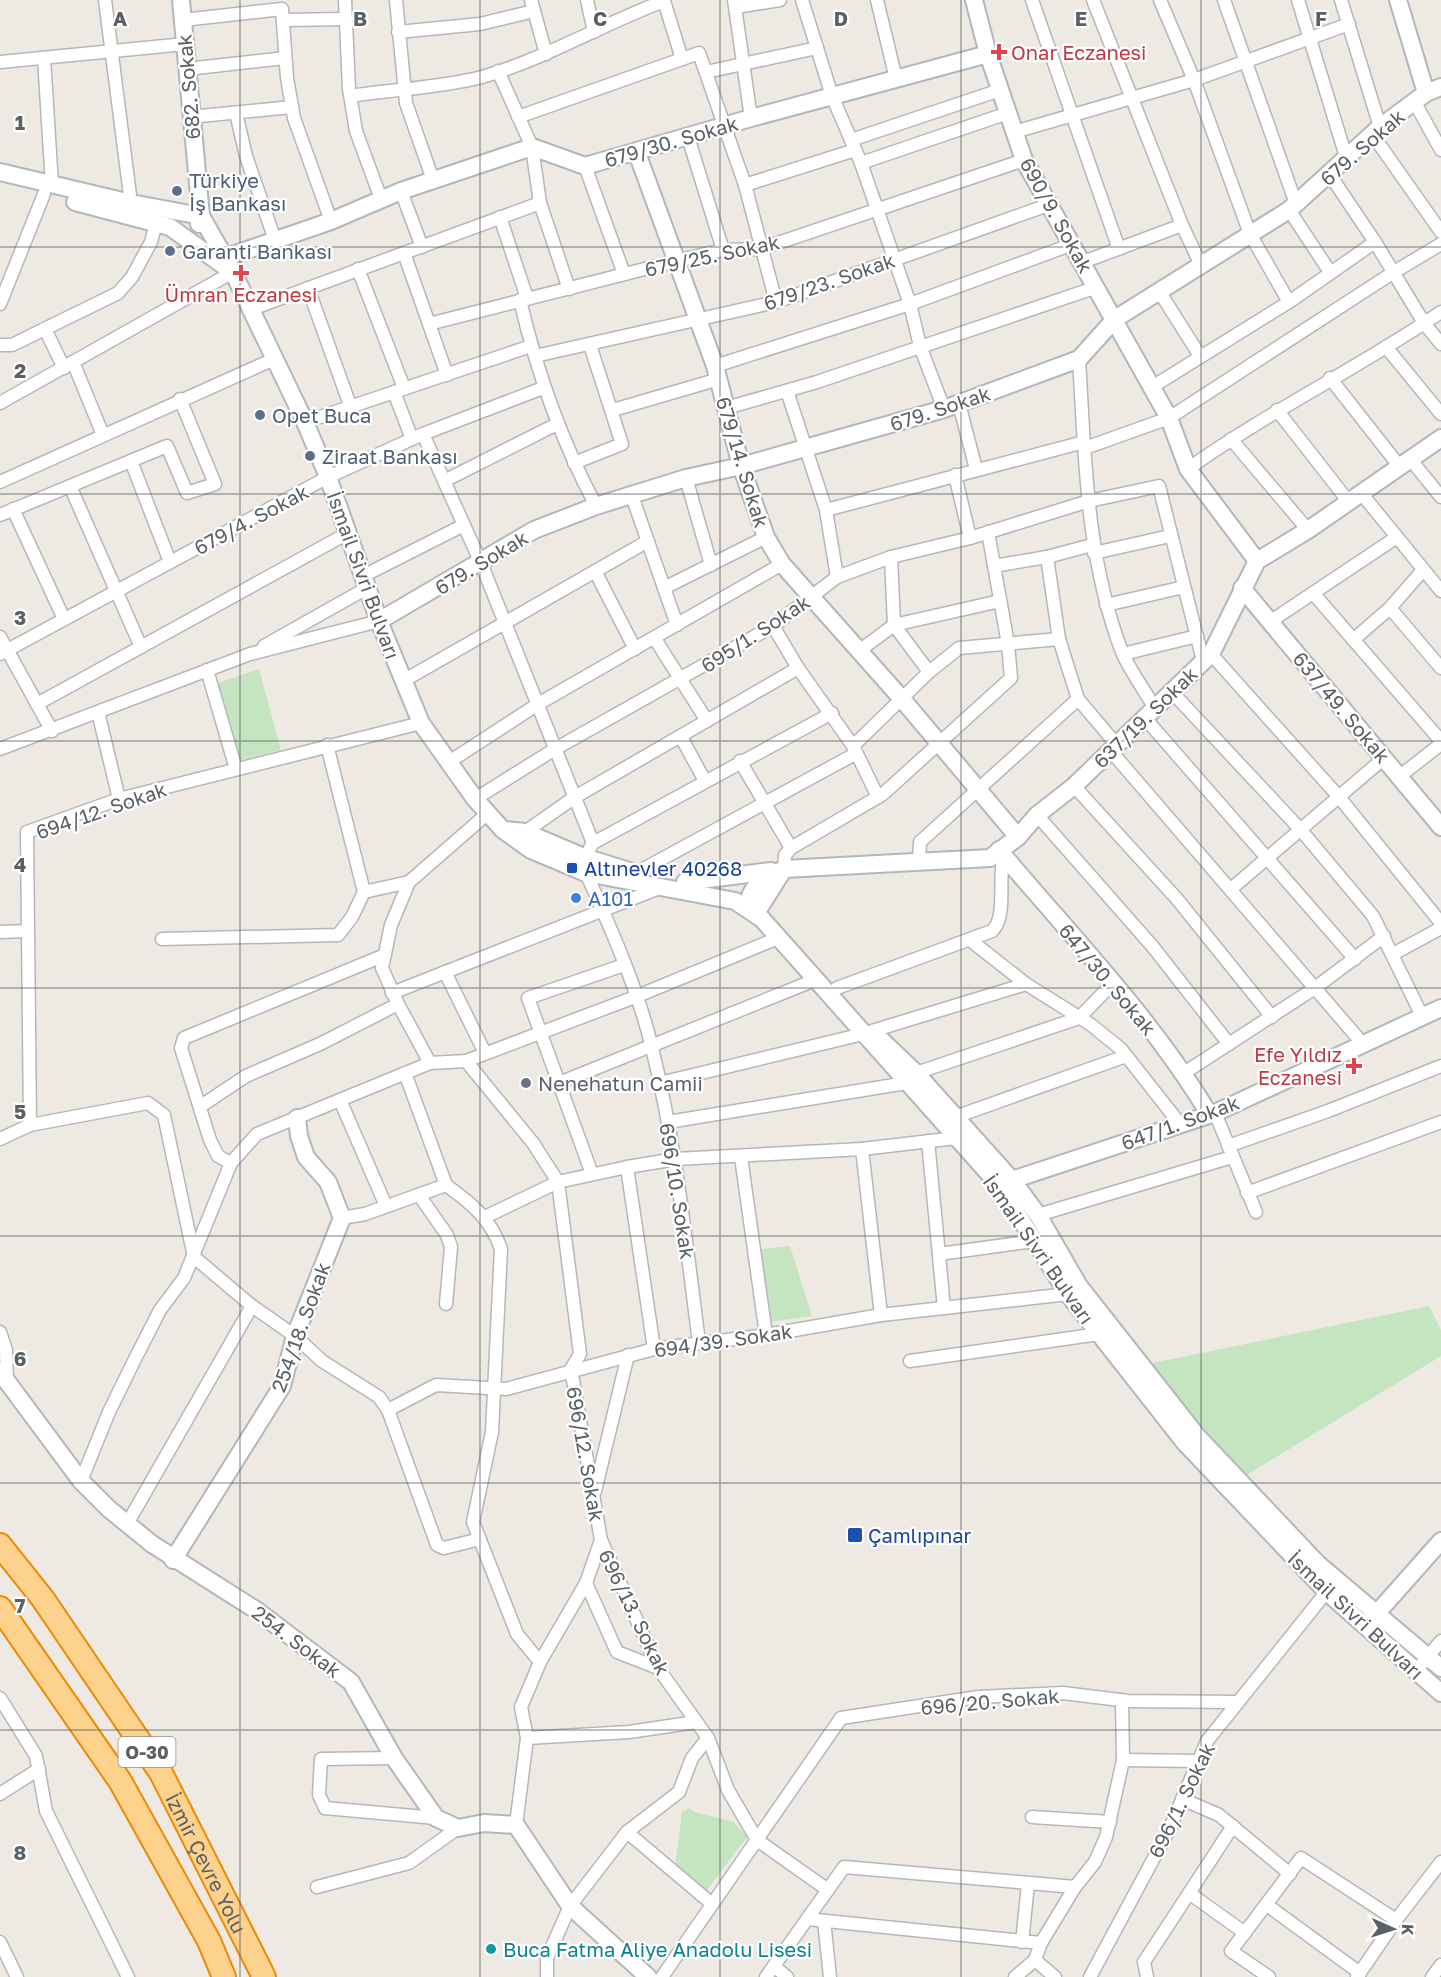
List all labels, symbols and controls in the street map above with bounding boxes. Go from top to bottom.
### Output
text: A [113,6,127,30]
text: B [353,6,367,30]
text: C [593,6,607,30]
text: D [834,6,848,30]
text: E [1075,6,1087,30]
text: F [1315,6,1327,30]
street label: 682. Sokak [171,33,205,141]
place label: Onar Eczanesi [1011,40,1146,64]
marker: Onar Eczanesi [992,45,1006,59]
street label: 679. Sokak [1315,104,1409,190]
text: 1 [15,110,25,134]
street label: 679/30. Sokak [601,110,741,172]
street label: 690/9. Sokak [1016,153,1098,277]
place label: Türkiye İş Bankası [189,168,286,215]
marker: Türkiye İş Bankası [170,184,184,198]
street label: 679/25. Sokak [642,229,782,281]
place label: Garanti Bankası [182,239,332,263]
marker: Garanti Bankası [163,244,177,258]
street label: 679/23. Sokak [760,247,898,315]
marker: Ümran Eczanesi [234,266,248,280]
place label: Ümran Eczanesi [165,282,317,306]
text: 2 [14,358,26,382]
street label: 679. Sokak [887,380,993,436]
street label: 679/14. Sokak [712,394,774,530]
place label: Opet Buca [272,403,371,427]
marker: Opet Buca [253,408,267,422]
place label: Ziraat Bankası [322,444,458,468]
marker: Ziraat Bankası [303,449,317,463]
street label: 679/4. Sokak [190,479,312,559]
street label: İsmail Sivri Bulvarı [323,488,405,662]
street label: 679. Sokak [430,525,532,599]
street label: 695/1. Sokak [696,589,814,677]
text: 3 [14,605,26,629]
street label: 637/49. Sokak [1289,647,1395,767]
street label: 637/19. Sokak [1088,661,1202,773]
street label: 694/12. Sokak [32,776,170,844]
text: 4 [14,852,26,876]
place label: Altınevler 40268 [584,856,742,880]
marker: Altınevler 40268 [565,861,579,875]
place label: A101 [588,886,634,910]
marker: A101 [569,891,583,905]
street label: 647/30. Sokak [1054,918,1162,1040]
place label: Efe Yıldız Eczanesi [1254,1042,1342,1089]
marker: Efe Yıldız Eczanesi [1347,1059,1361,1073]
place label: Nenehatun Camii [538,1071,703,1095]
marker: Nenehatun Camii [519,1076,533,1090]
street label: 647/1. Sokak [1118,1090,1242,1154]
text: 5 [14,1099,26,1123]
street label: 696/10. Sokak [655,1121,701,1261]
street label: İsmail Sivri Bulvarı [978,1170,1100,1328]
street label: 254/18. Sokak [265,1259,335,1395]
street label: 694/39. Sokak [652,1318,794,1362]
text: 6 [14,1346,26,1370]
street label: 696/12. Sokak [562,1385,610,1523]
place label: Çamlıpınar [868,1523,972,1547]
marker: Çamlıpınar [846,1526,864,1544]
street label: 696/13. Sokak [594,1545,676,1679]
street label: İsmail Sivri Bulvarı [1283,1546,1429,1684]
text: 7 [15,1593,26,1617]
street label: 254. Sokak [248,1600,346,1682]
street label: 696/20. Sokak [920,1683,1060,1719]
road number: O-30 [118,1737,176,1767]
street label: 696/1. Sokak [1143,1739,1219,1861]
street label: İzmir Çevre Yolu [161,1789,252,1937]
text: 8 [14,1840,26,1864]
north arrow [1363,1899,1423,1959]
text: K [1398,1923,1418,1936]
place label: Buca Fatma Aliye Anadolu Lisesi [503,1937,812,1961]
marker: Buca Fatma Aliye Anadolu Lisesi [484,1942,498,1956]

